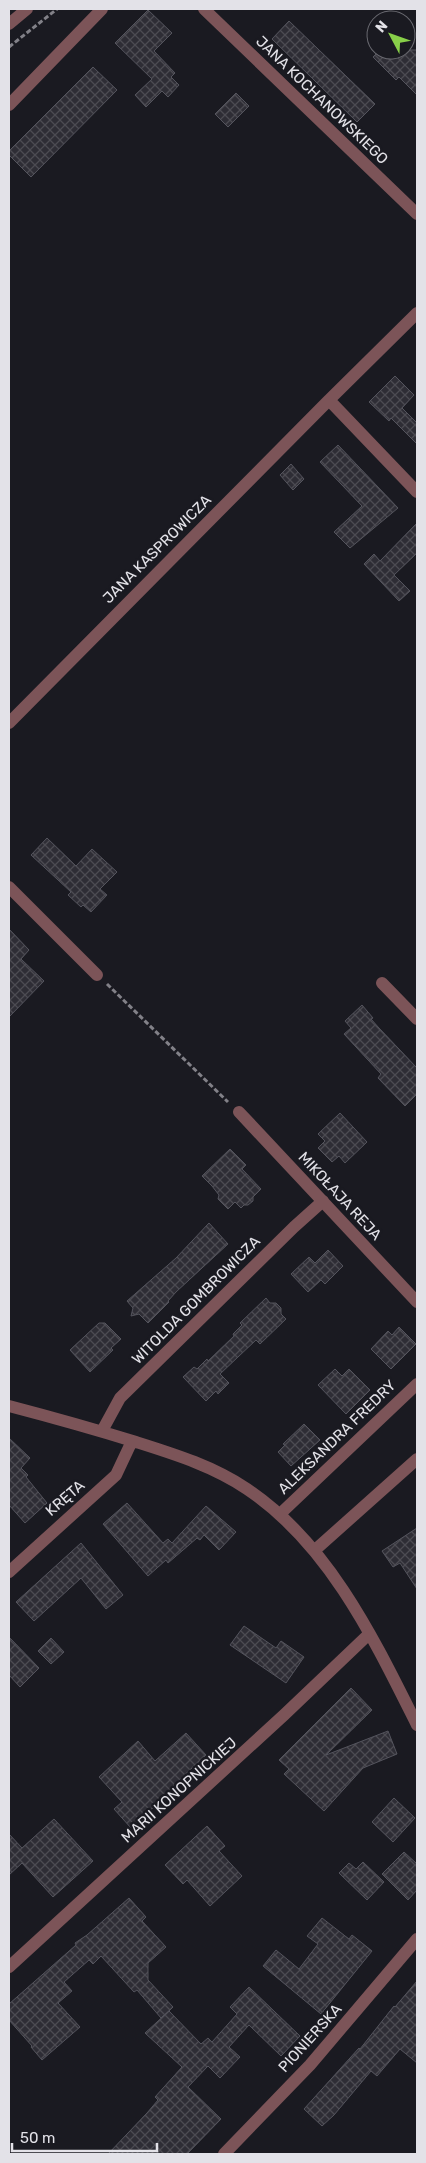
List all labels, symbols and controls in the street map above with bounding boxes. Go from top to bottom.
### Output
north arrow [366,10,416,60]
text: N [372,17,391,36]
street label: JANA KOCHANOWSKIEGO [252,32,392,168]
street label: JANA KASPROWICZA [99,491,215,607]
street label: MIKOŁAJA REJA [295,1148,385,1244]
street label: WITOLDA GOMBROWICZA [128,1232,264,1368]
street label: ALEKSANDRA FREDRY [274,1376,400,1498]
street label: KRĘTA [42,1476,88,1520]
street label: MARII KONOPNICKIEJ [118,1734,240,1846]
street label: PIONIERSKA [275,2000,345,2076]
scale bar [12,2120,158,2152]
text: 50 m [20,2129,55,2147]

